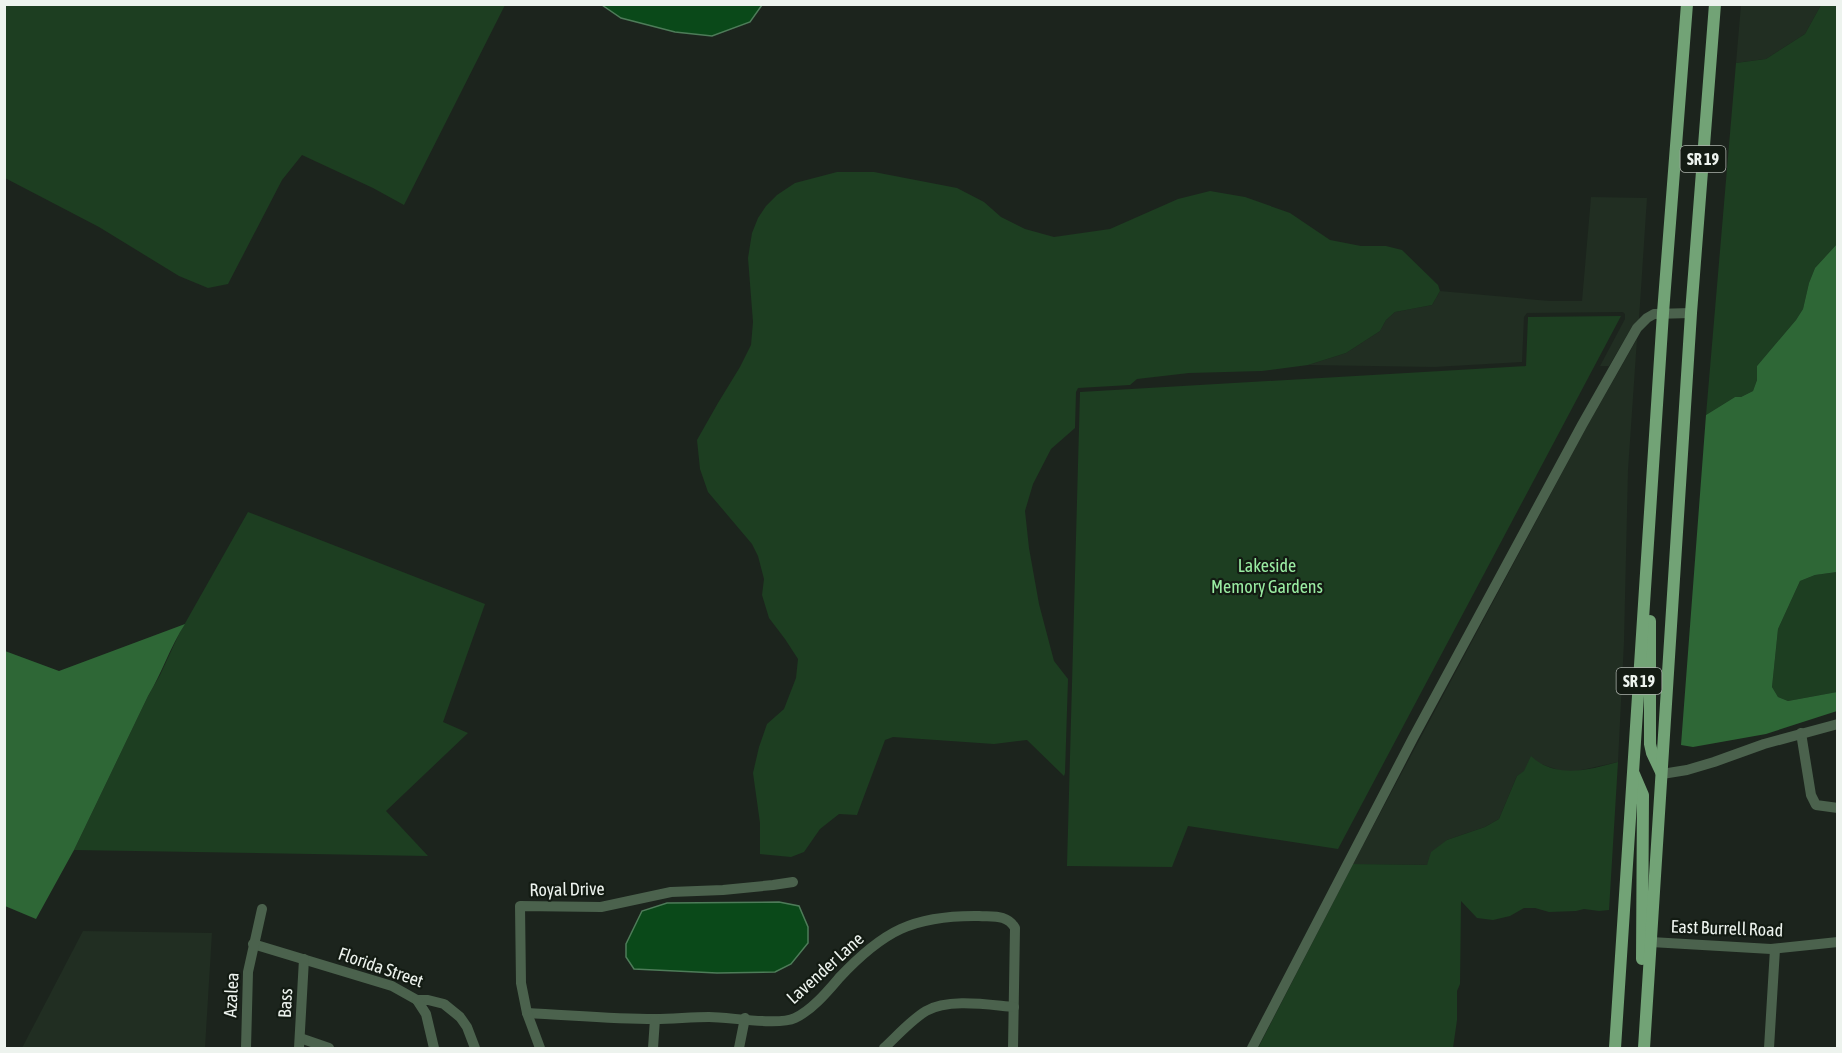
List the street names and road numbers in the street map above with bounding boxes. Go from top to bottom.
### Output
road number: SR 19 [1680,146,1726,172]
road number: SR 19 [1616,668,1662,694]
street label: Royal Drive [529,878,605,900]
street label: East Burrell Road [1670,916,1784,940]
street label: Lavender Lane [782,928,868,1008]
street label: Florida Street [336,943,426,991]
street label: Azalea [219,972,243,1018]
street label: Bass [274,988,296,1018]

